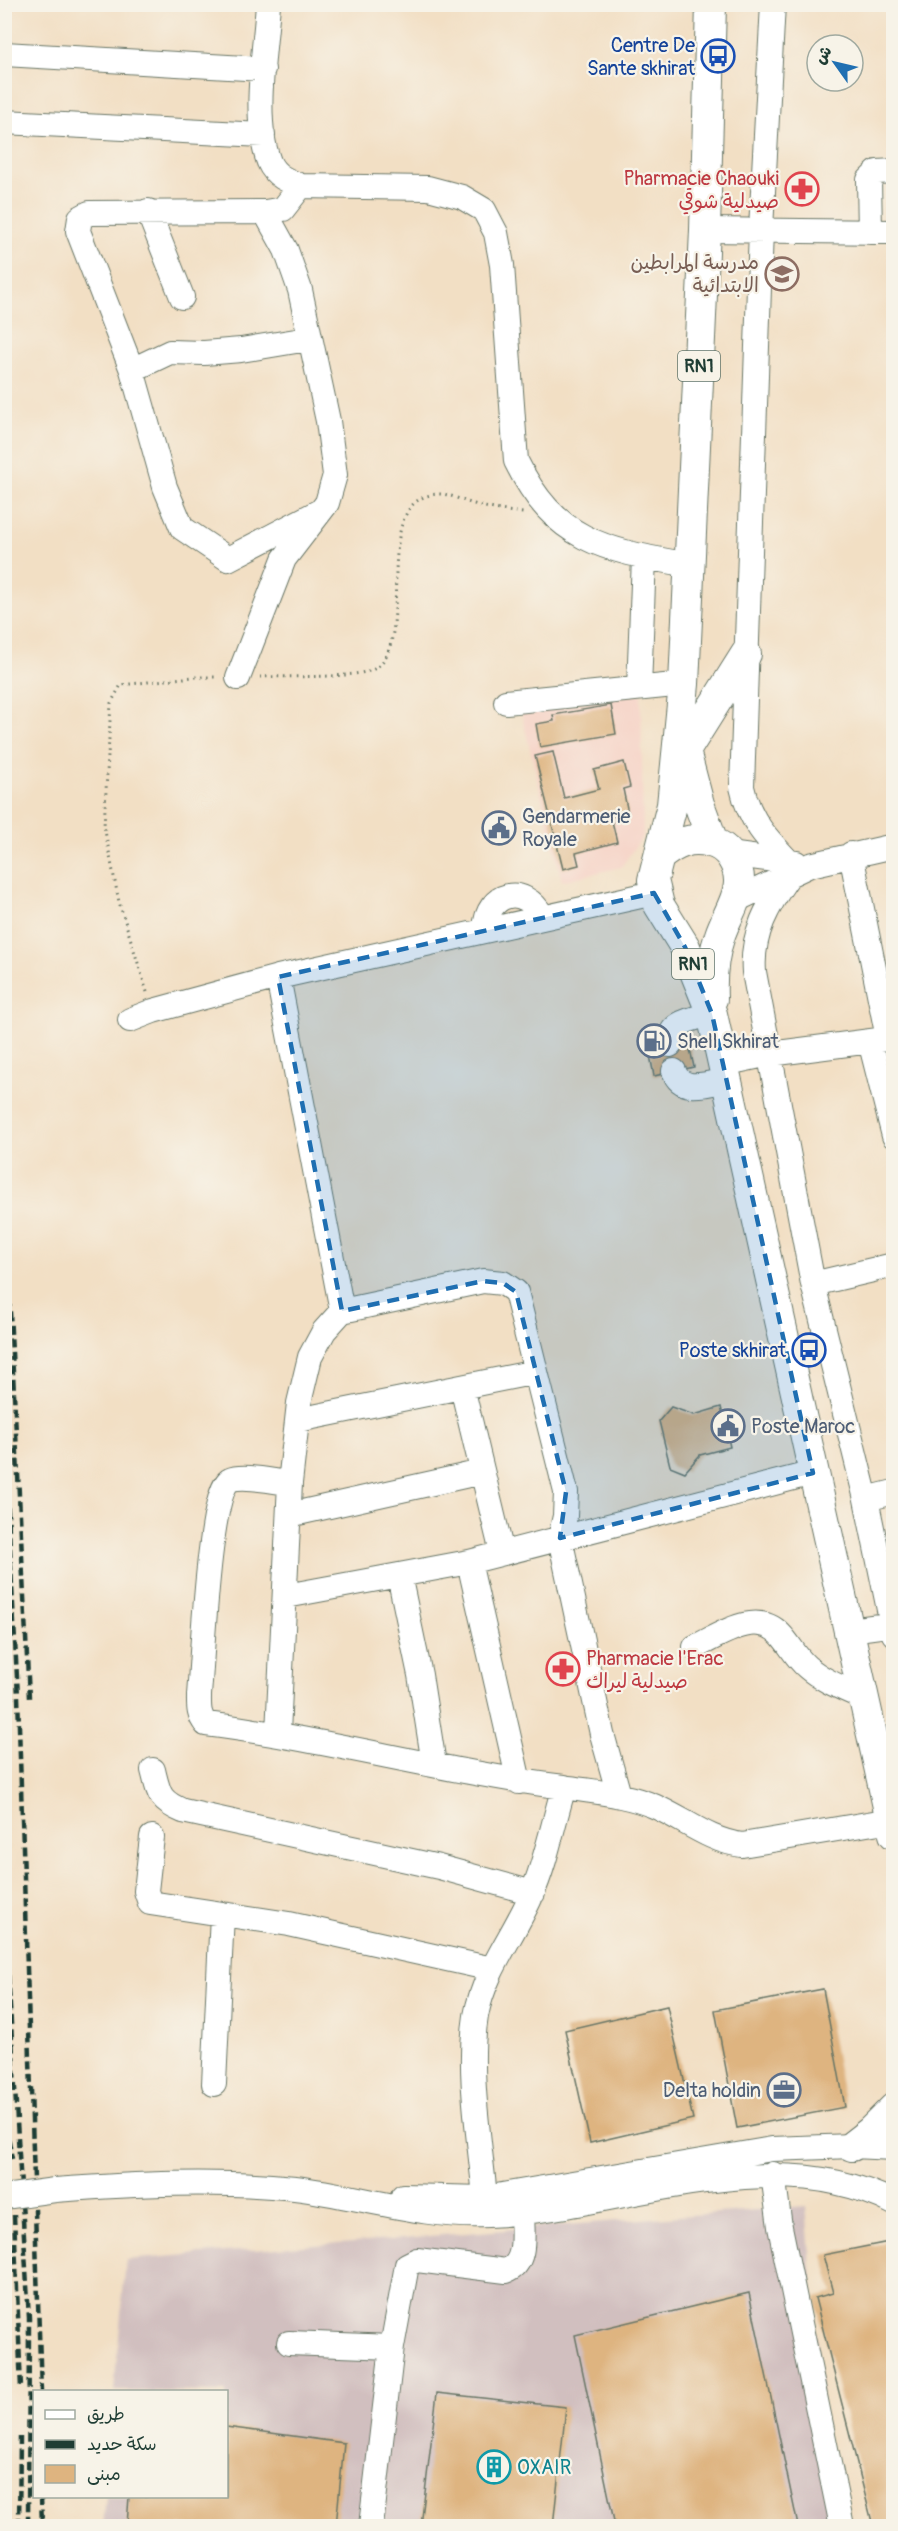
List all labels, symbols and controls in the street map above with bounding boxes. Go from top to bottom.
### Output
place label: Centre De Sante skhirat [587,33,696,81]
north arrow [805,33,865,93]
bus stop icon: Centre De Sante skhirat [700,38,736,74]
text: ش [810,42,837,68]
place label: Pharmacie Chaouki صيدلية شوقي [623,166,779,215]
pharmacy icon: Pharmacie Chaouki صيدلية شوقي [784,171,820,207]
place label: مدرسة المرابطين الابتدائية [631,250,759,298]
school or university icon: مدرسة المرابطين الابتدائية [764,256,800,292]
road number: RN1 [678,351,720,381]
place label: Gendarmerie Royale [522,804,631,852]
public building icon: Gendarmerie Royale [481,810,517,846]
road number: RN1 [672,949,714,979]
fuel station icon: Shell Skhirat [636,1023,672,1059]
place label: Shell Skhirat [677,1029,780,1054]
bus stop icon: Poste skhirat [791,1332,827,1368]
place label: Poste skhirat [679,1338,787,1363]
public building icon: Poste Maroc [710,1408,746,1444]
place label: Poste Maroc [751,1414,855,1439]
place label: Pharmacie l'Erac صيدلية ليراك [586,1646,724,1694]
pharmacy icon: Pharmacie l'Erac صيدلية ليراك [545,1651,581,1687]
office icon: Delta holdin [766,2072,802,2108]
place label: Delta holdin [663,2078,761,2103]
legend [33,2390,228,2498]
text: طريق [87,2403,125,2426]
text: سكة حديد [87,2433,157,2456]
building icon: OXAIR [476,2449,512,2485]
place label: OXAIR [517,2455,571,2480]
text: مبنى [87,2463,121,2486]

